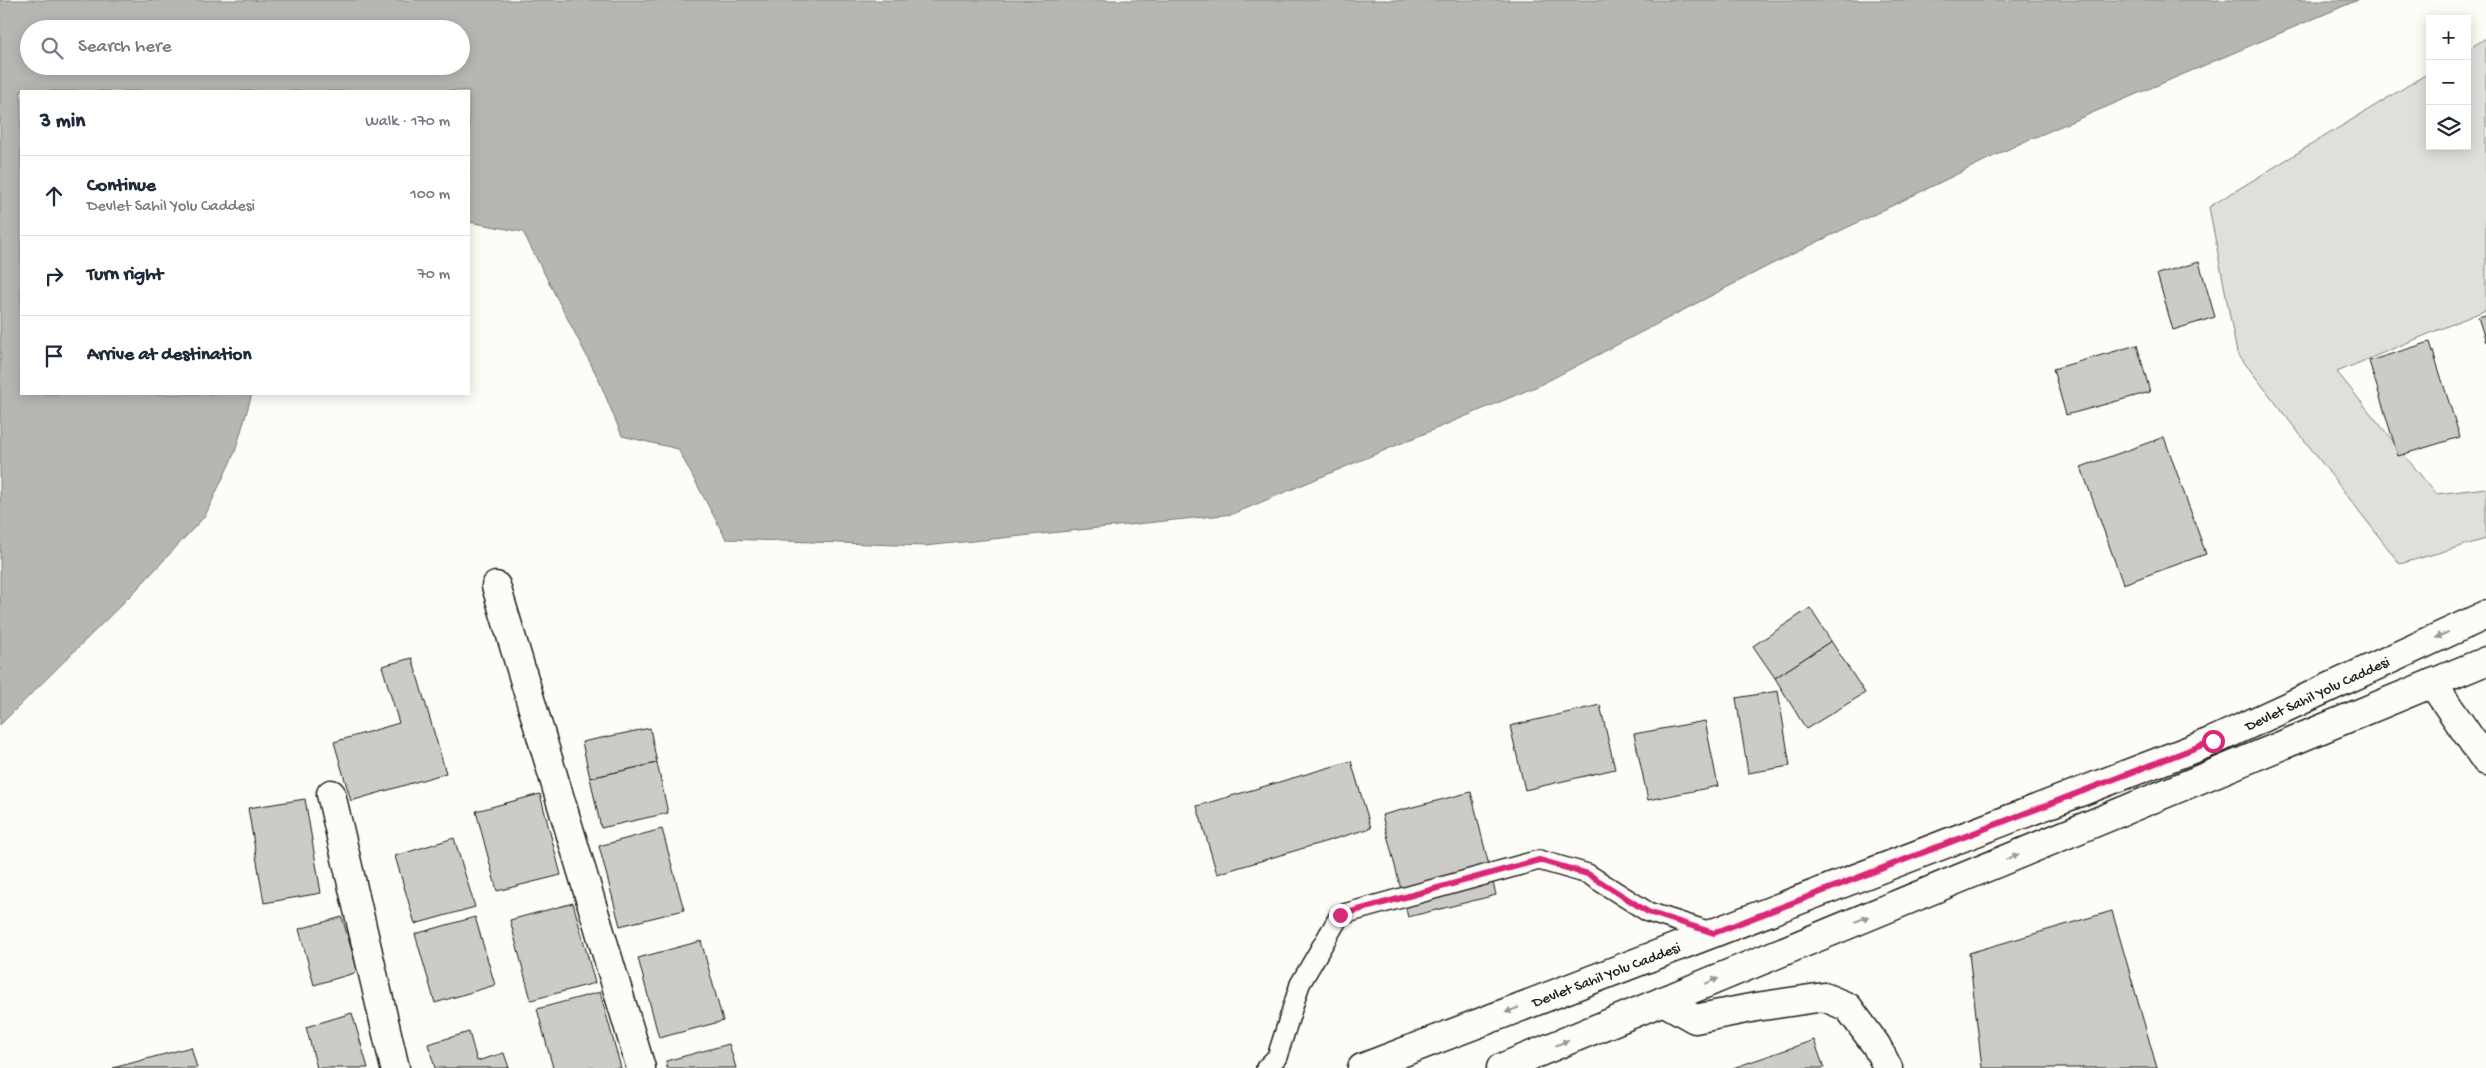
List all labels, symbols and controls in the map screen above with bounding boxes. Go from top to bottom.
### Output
map controls [2426,15,2471,150]
button: + [2426,15,2471,60]
search box [20,20,470,75]
icon: search [38,34,66,62]
text: Search here [78,36,172,59]
button: − [2426,60,2471,105]
button: layers [2426,105,2471,150]
text: 3 min [40,110,85,135]
text: Walk · 170 m [365,113,450,132]
text: Continue [87,175,156,198]
icon: ahead [40,182,68,210]
text: 100 m [410,186,450,205]
text: Devlet Sahil Yolu Caddesi [87,198,255,217]
icon: right [40,262,68,290]
text: Turn right [87,264,163,287]
text: 70 m [417,266,450,285]
icon: arrive [40,342,68,370]
text: Arrive at destination [87,344,251,367]
one-way arrow [2435,632,2449,640]
street label: Devlet Sahil Yolu Caddesi [2242,653,2393,737]
route start [2202,730,2225,753]
one-way arrow [2005,852,2019,860]
route end [1329,904,1352,927]
one-way arrow [1855,914,1869,922]
street label: Devlet Sahil Yolu Caddesi [1529,939,1683,1013]
one-way arrow [1705,976,1719,984]
one-way arrow [1505,1007,1520,1014]
one-way arrow [1555,1038,1569,1046]

